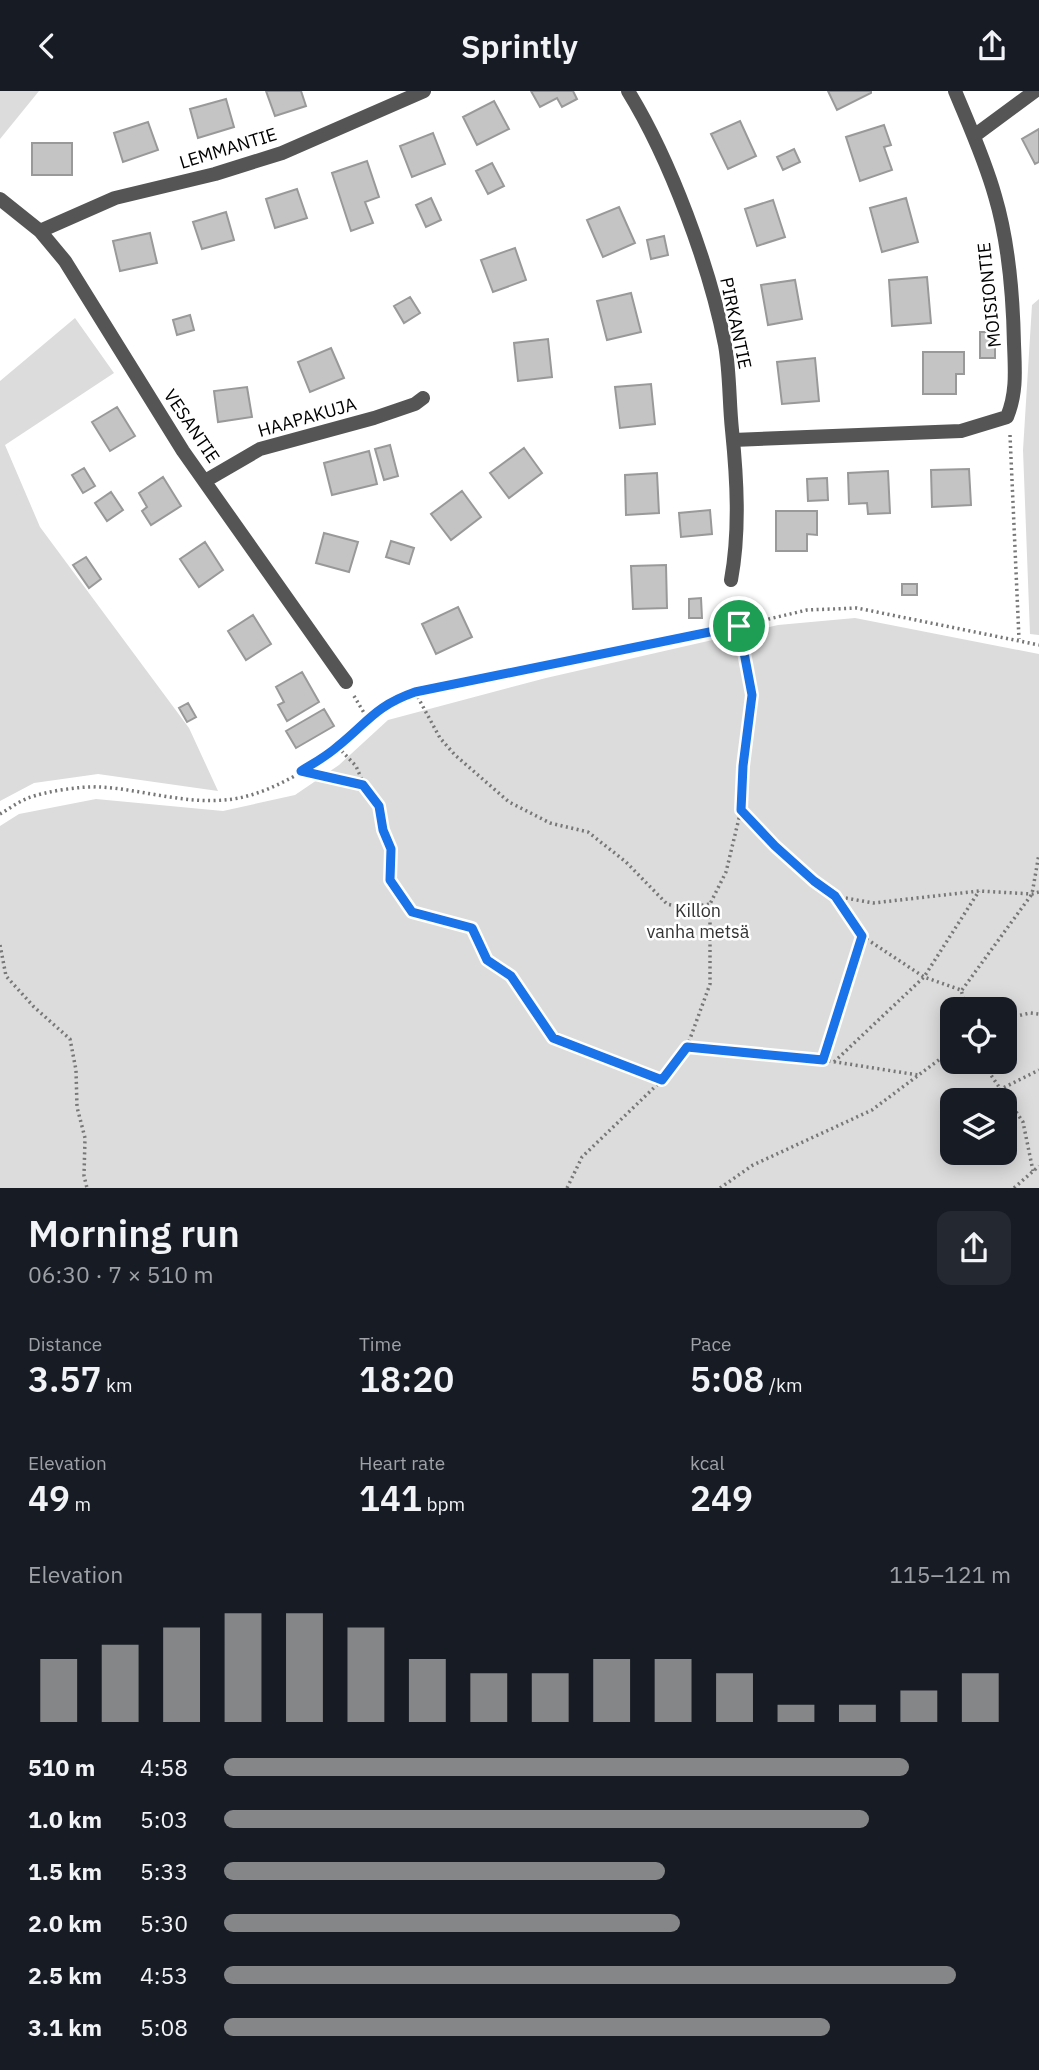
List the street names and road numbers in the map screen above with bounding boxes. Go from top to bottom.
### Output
street label: LEMMANTIE [176,122,280,174]
street label: MOISIONTIE [972,241,1006,349]
street label: PIRKANTIE [715,275,757,371]
street label: VESANTIE [159,385,225,467]
street label: HAAPAKUJA [255,392,359,442]

